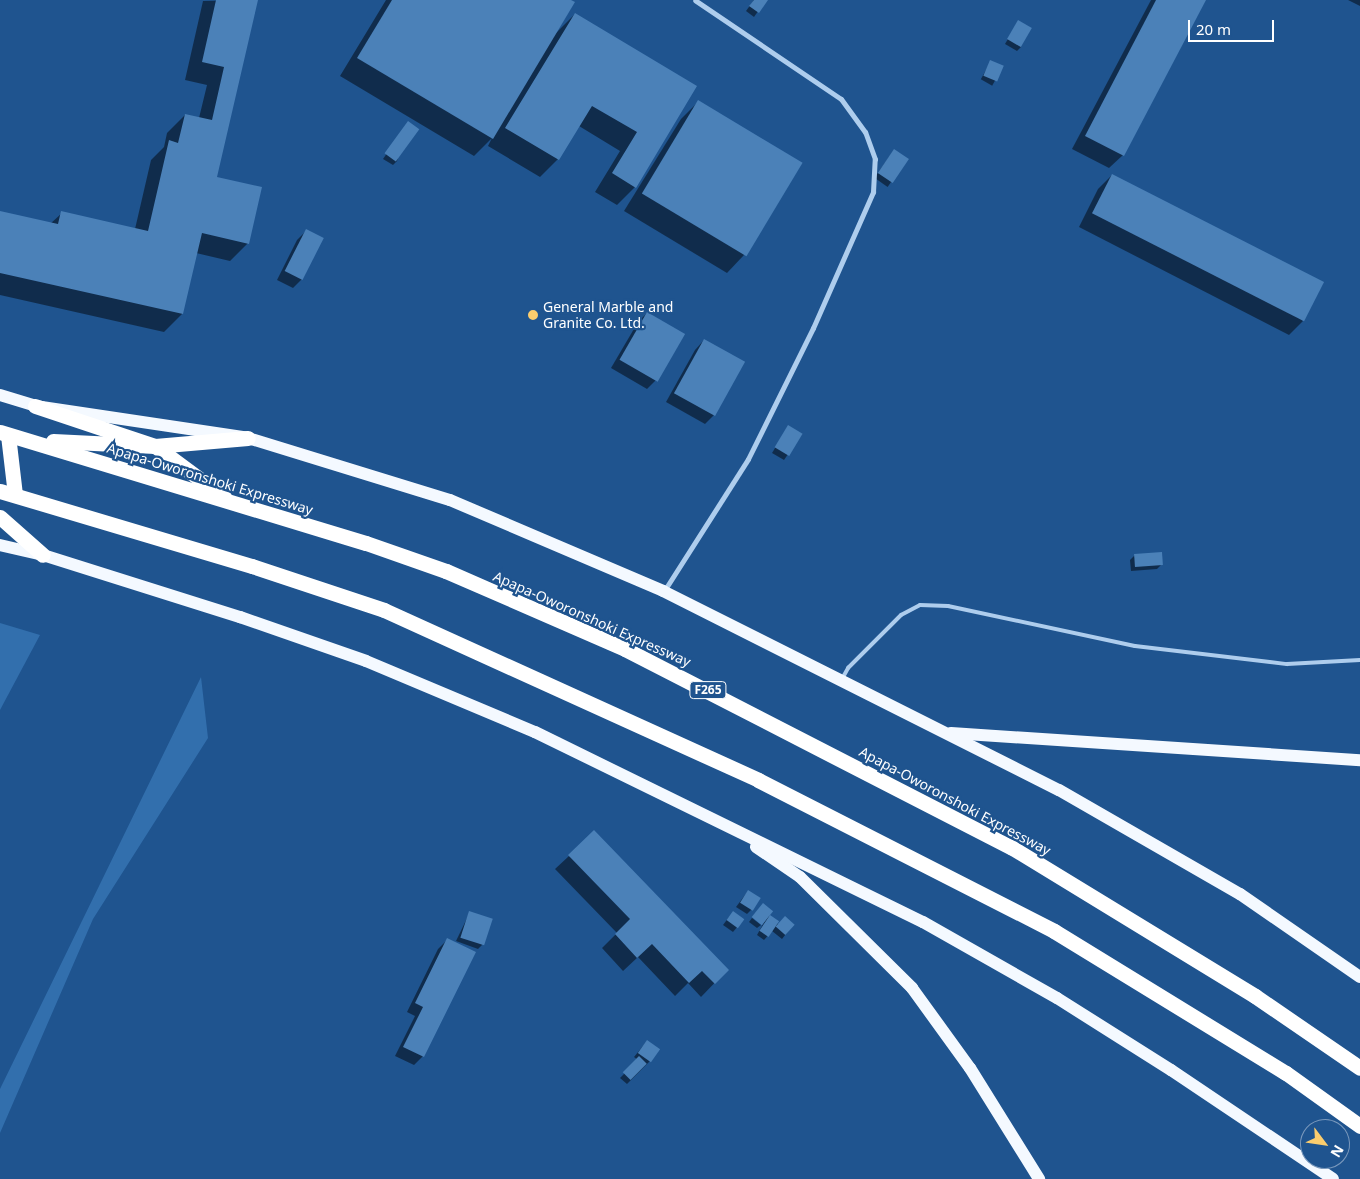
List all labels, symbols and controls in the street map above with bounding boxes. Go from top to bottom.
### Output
scale bar [1190,10,1276,42]
text: 20 m [1196,19,1231,39]
place label: General Marble and Granite Co. Ltd. [543,299,673,332]
marker: General Marble and Granite Co. Ltd. [527,309,539,321]
street label: Apapa-Oworonshoki Expressway [105,440,315,518]
street label: Apapa-Oworonshoki Expressway [491,568,693,670]
road number: F265 [689,680,727,700]
street label: Apapa-Oworonshoki Expressway [856,743,1054,859]
north arrow [1300,1119,1350,1169]
text: N [1326,1142,1349,1161]

